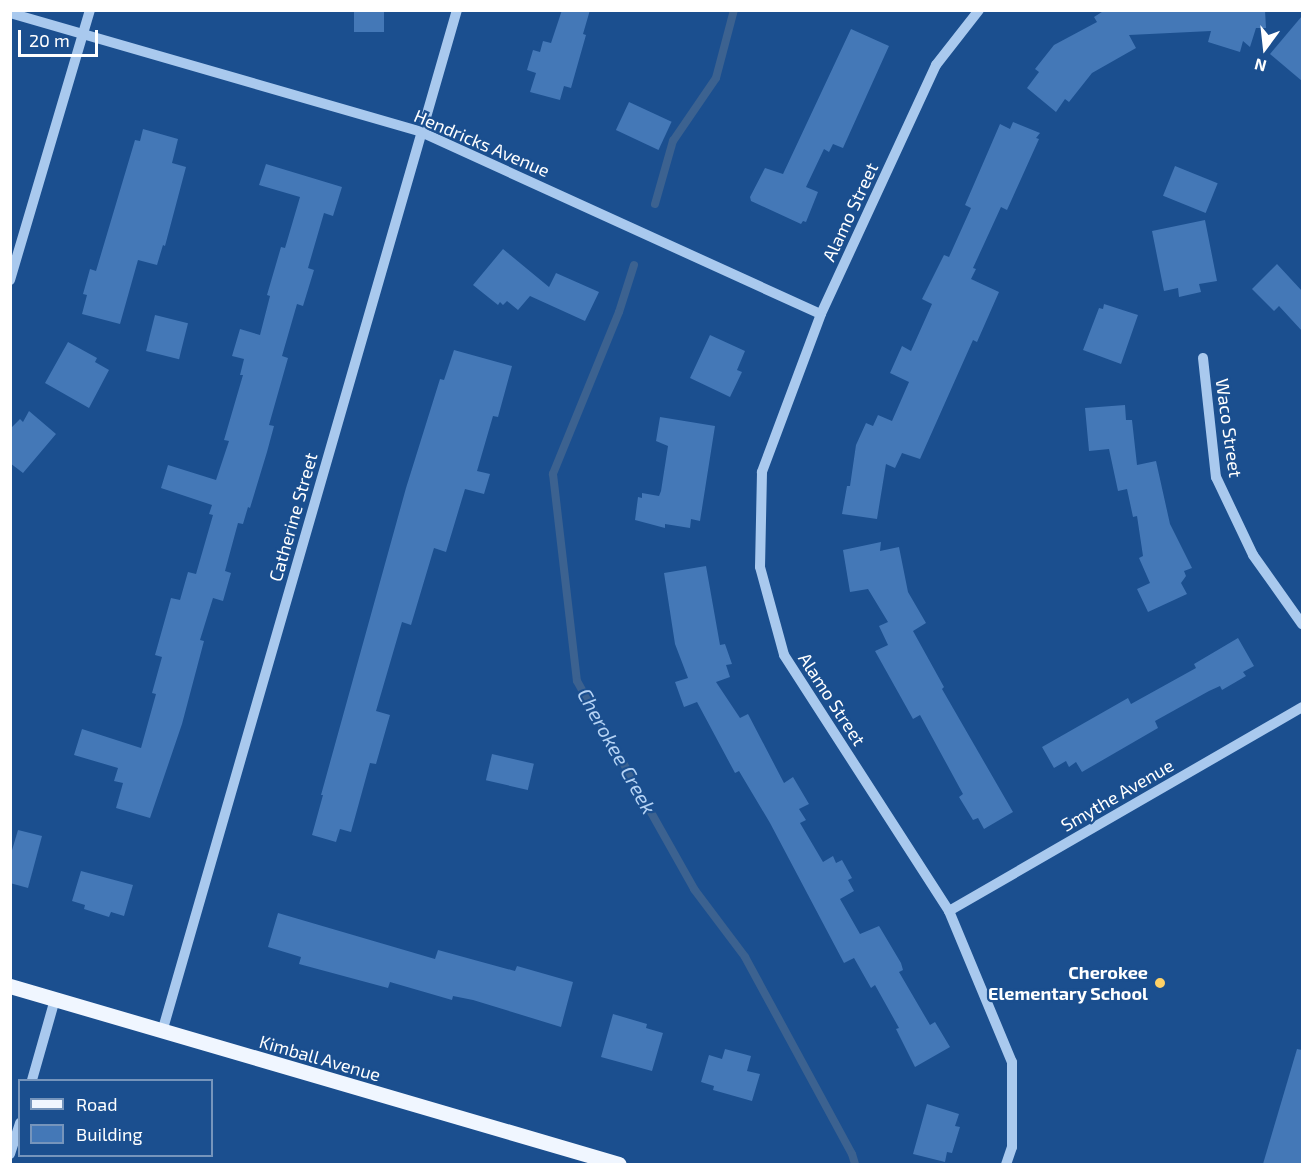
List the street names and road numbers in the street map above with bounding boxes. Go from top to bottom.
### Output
street label: Hendricks Avenue [411,105,553,181]
street label: Alamo Street [818,159,882,265]
street label: Waco Street [1211,377,1247,479]
street label: Catherine Street [264,450,322,584]
street label: Alamo Street [794,648,870,750]
street label: Smythe Avenue [1057,754,1177,836]
street label: Kimball Avenue [256,1030,384,1086]

